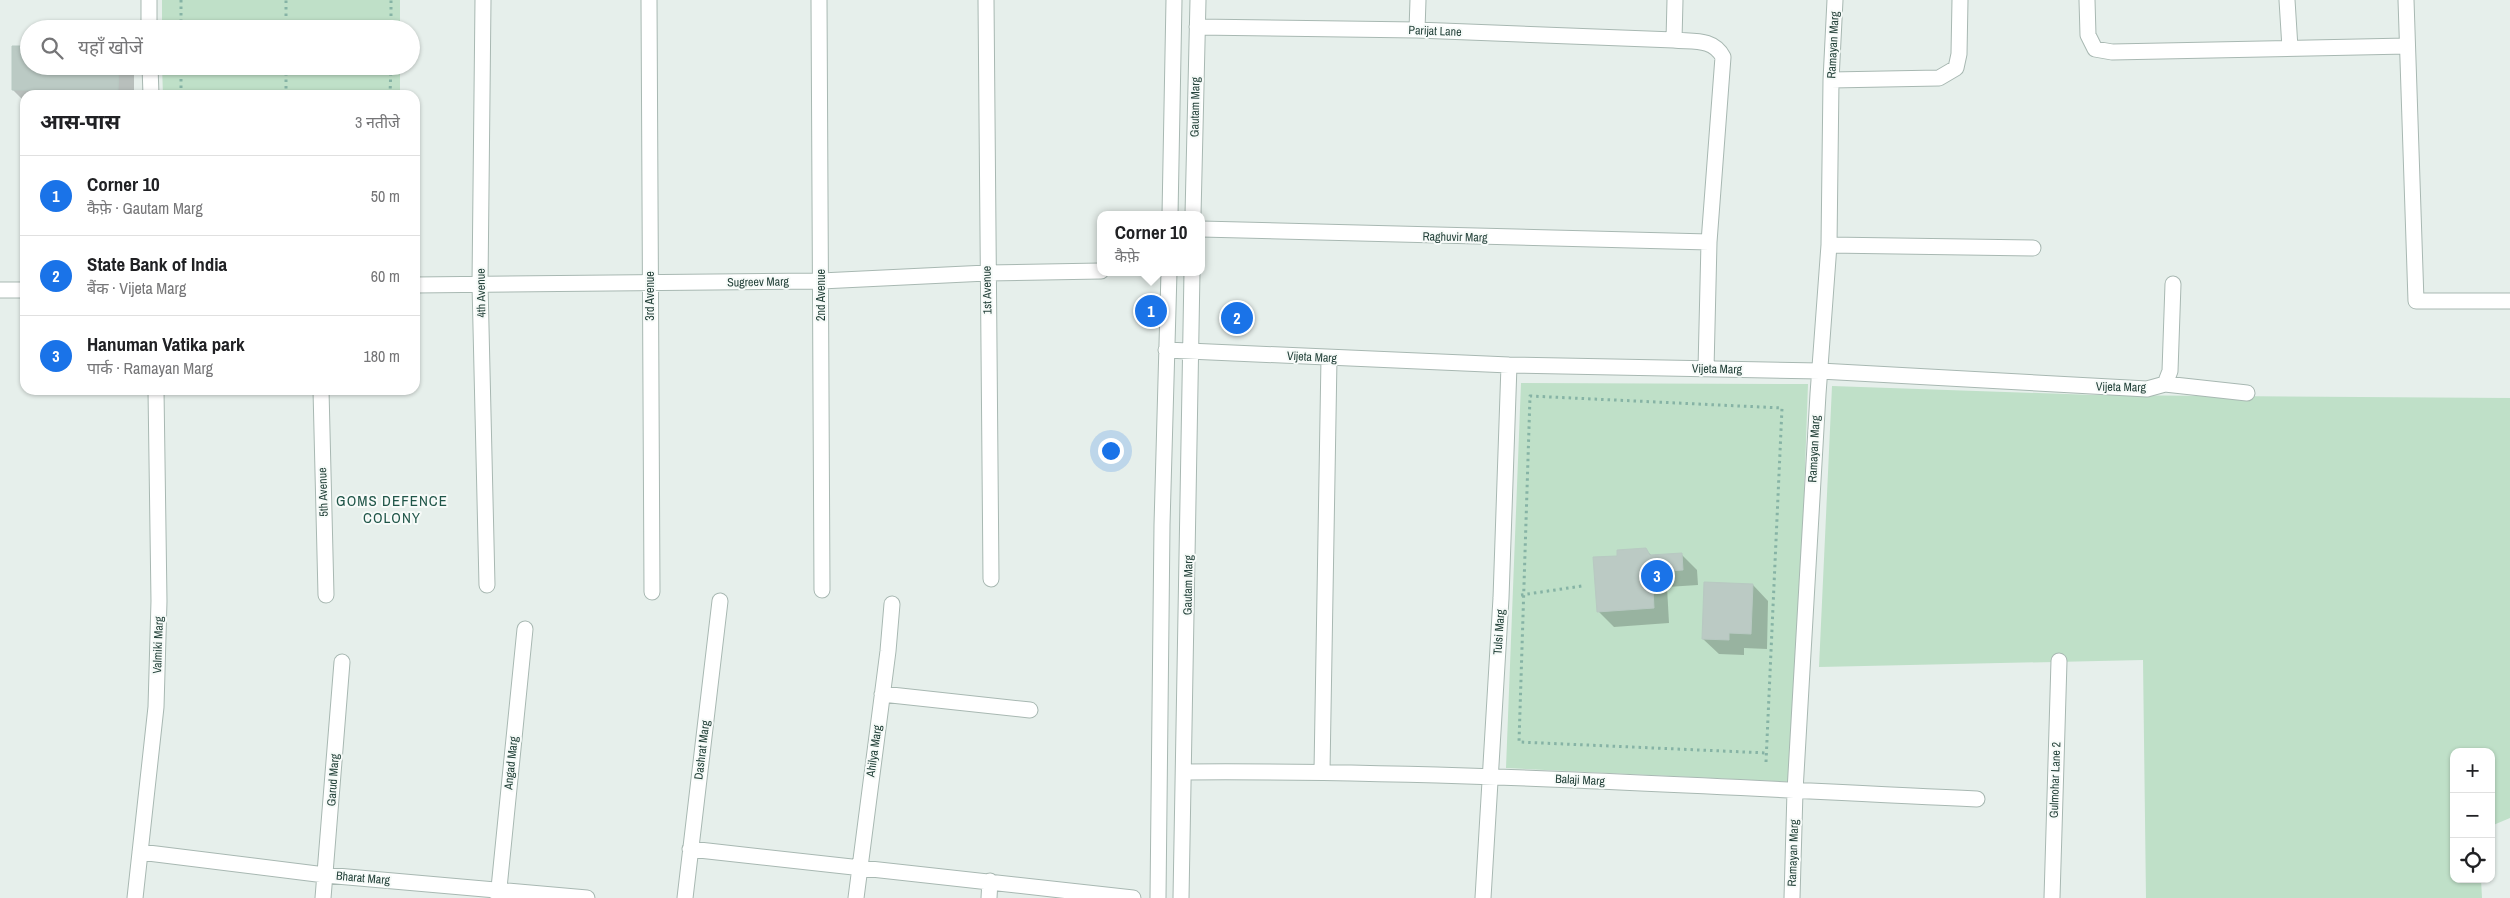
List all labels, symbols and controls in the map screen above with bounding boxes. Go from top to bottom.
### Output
street label: Ramayan Marg [1823,10,1843,79]
search box [20,20,420,75]
street label: Parijat Lane [1408,22,1462,40]
icon: search [38,34,66,62]
text: यहाँ खोजें [78,34,143,60]
street label: Gautam Marg [1186,76,1204,137]
text: आस-पास [40,107,120,136]
text: 3 नतीजे [355,111,400,133]
text: Corner 10 [87,171,160,197]
text: 1 [52,185,60,207]
text: 50 m [371,185,400,207]
text: कैफ़े · Gautam Marg [87,197,203,219]
popup [1097,211,1205,276]
text: Corner 10 [1115,219,1187,245]
street label: Raghuvir Marg [1422,228,1488,246]
text: कैफ़े [1115,245,1139,267]
text: State Bank of India [87,251,227,277]
text: 2 [52,265,60,287]
text: 60 m [371,265,400,287]
street label: 1st Avenue [979,266,995,314]
street label: 4th Avenue [473,268,489,318]
street label: 2nd Avenue [813,269,829,321]
street label: 3rd Avenue [642,271,658,321]
street label: Sugreev Marg [727,273,790,291]
text: बैंक · Vijeta Marg [87,277,186,299]
pin: 1 [1135,292,1167,330]
pin: 2 [1221,299,1253,337]
text: Hanuman Vatika park [87,331,245,357]
text: 3 [52,345,60,367]
text: 180 m [364,345,400,367]
street label: Vijeta Marg [1287,348,1338,366]
text: पार्क · Ramayan Marg [87,357,213,379]
street label: Vijeta Marg [1692,361,1743,377]
street label: Vijeta Marg [2096,379,2147,395]
street label: Ramayan Marg [1804,414,1824,483]
your location [1098,438,1124,464]
street label: 5th Avenue [314,467,332,517]
district label: GOMS DEFENCE COLONY [336,490,448,528]
street label: Gautam Marg [1179,554,1197,615]
pin: 3 [1641,557,1673,595]
street label: Tulsi Marg [1489,608,1509,655]
street label: Valmiki Marg [149,616,167,674]
street label: Dashrat Marg [690,719,714,781]
street label: Ahilya Marg [862,723,886,779]
street label: Angad Marg [500,735,522,791]
street label: Gulmohar Lane 2 [2046,742,2064,818]
map controls [2450,748,2495,883]
button: + [2450,748,2495,793]
street label: Garud Marg [323,753,343,807]
street label: Balaji Marg [1555,771,1606,789]
button: − [2450,793,2495,838]
street label: Ramayan Marg [1784,819,1802,887]
button: locate [2450,838,2495,883]
street label: Bharat Marg [335,868,391,888]

